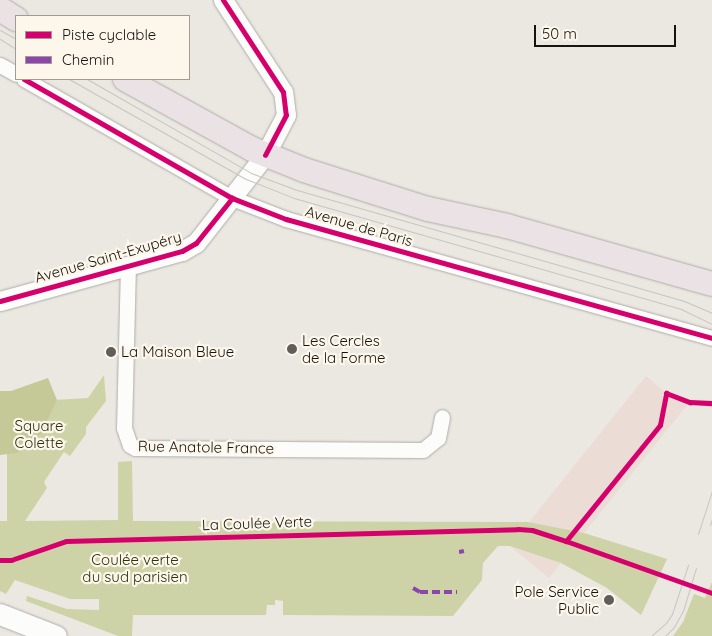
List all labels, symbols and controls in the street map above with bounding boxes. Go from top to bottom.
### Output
legend [15,15,190,80]
scale bar [537,15,680,47]
text: 50 m [542,24,577,43]
text: Piste cyclable [62,25,156,44]
text: Chemin [62,50,114,69]
street label: Avenue de Paris [303,202,415,250]
street label: Avenue Saint-Exupéry [33,227,183,287]
place label: Les Cercles de la Forme [302,331,386,366]
place label: La Maison Bleue [121,343,234,361]
marker: Les Cercles de la Forme [286,343,298,355]
marker: La Maison Bleue [105,346,117,358]
park label: Square Colette [14,416,64,451]
street label: Rue Anatole France [138,437,274,457]
street label: La Coulée Verte [202,512,312,534]
park label: Coulée verte du sud parisien [82,550,188,585]
place label: Pole Service Public [514,582,599,617]
marker: Pole Service Public [603,594,615,606]

